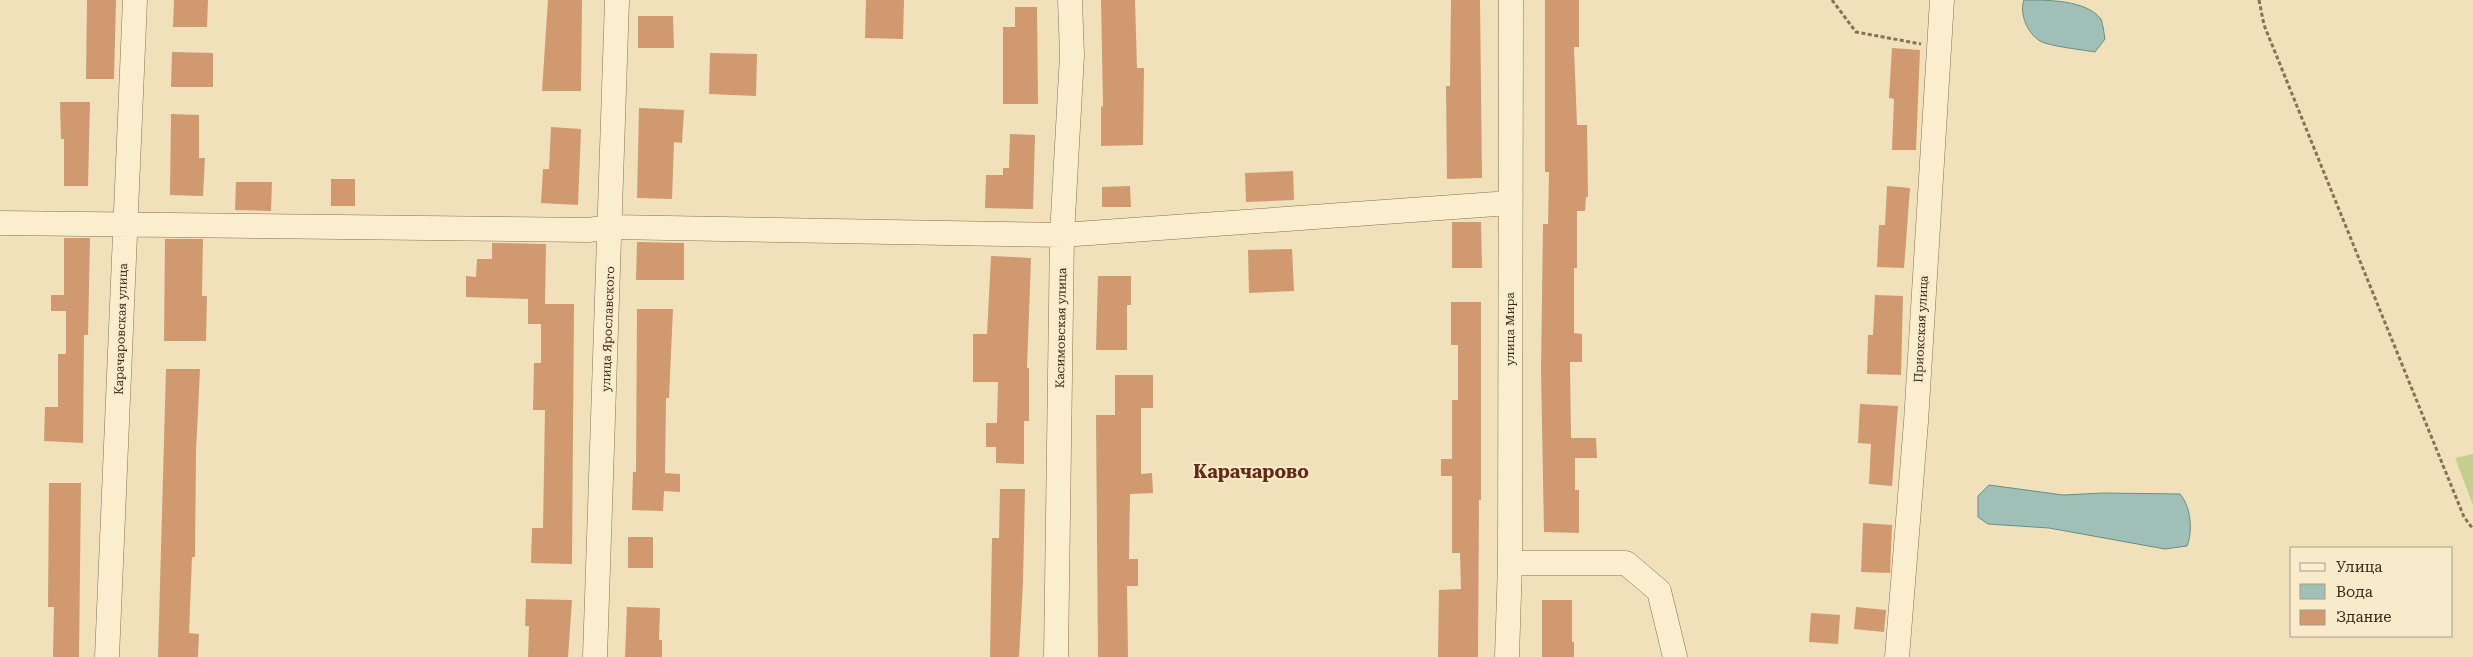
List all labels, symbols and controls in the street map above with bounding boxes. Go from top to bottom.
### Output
street label: Карачаровская улица [112,262,130,395]
street label: улица Ярославского [599,266,617,392]
street label: Касимовская улица [1053,267,1069,388]
street label: Приокская улица [1911,275,1931,383]
street label: улица Мира [1503,292,1517,366]
district label: Карачарово [1193,461,1309,482]
legend [2290,547,2453,637]
text: Улица [2336,558,2382,576]
text: Вода [2336,583,2373,601]
text: Здание [2336,608,2392,626]

